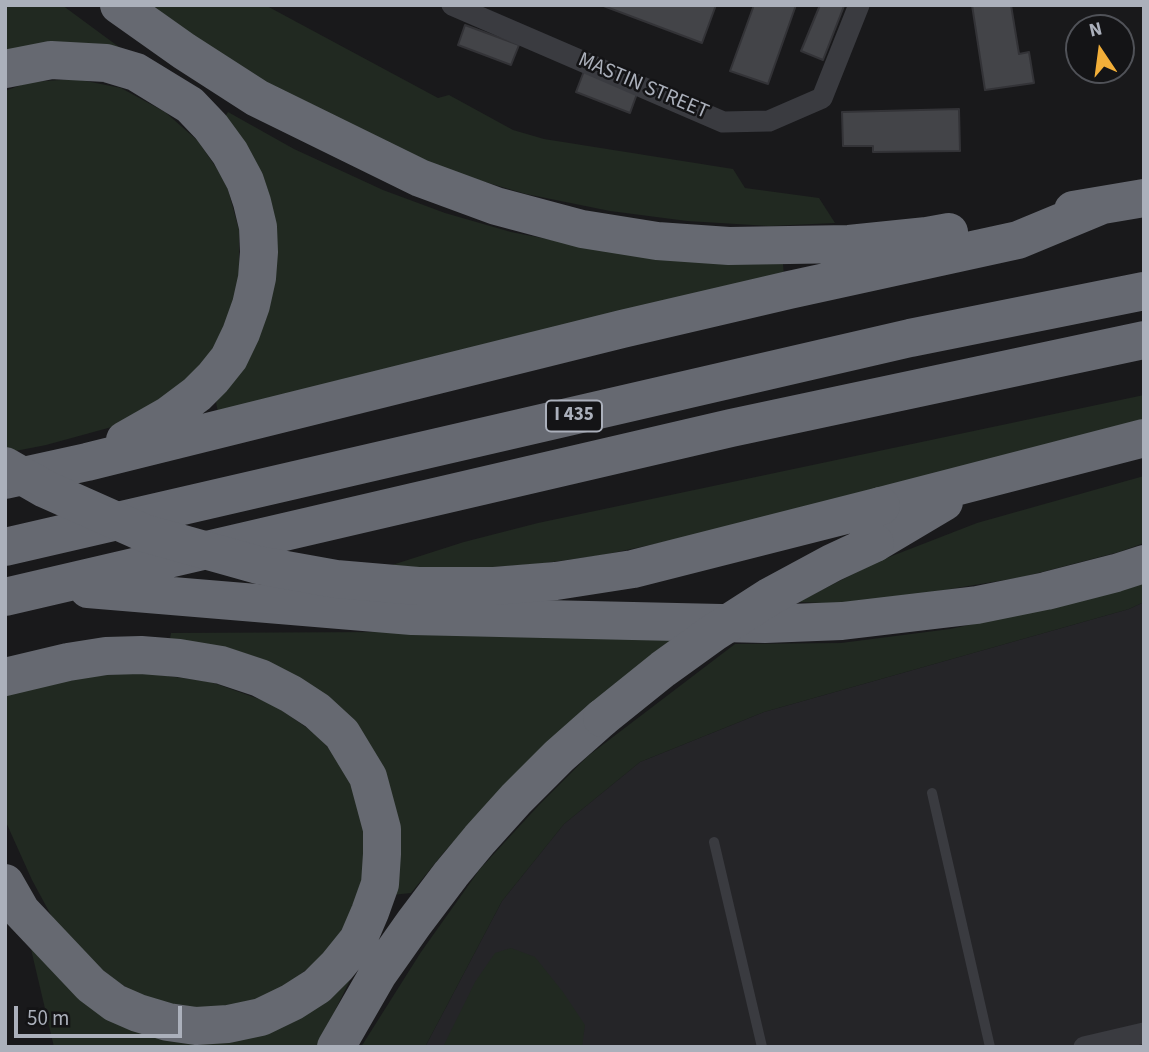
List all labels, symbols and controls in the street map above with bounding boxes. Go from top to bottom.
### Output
north arrow [1065,14,1135,84]
text: N [1086,15,1105,45]
street label: MASTIN STREET [574,48,712,126]
road number: I 435 [546,400,602,432]
scale bar [18,992,186,1036]
text: 50 m [27,1003,69,1033]

